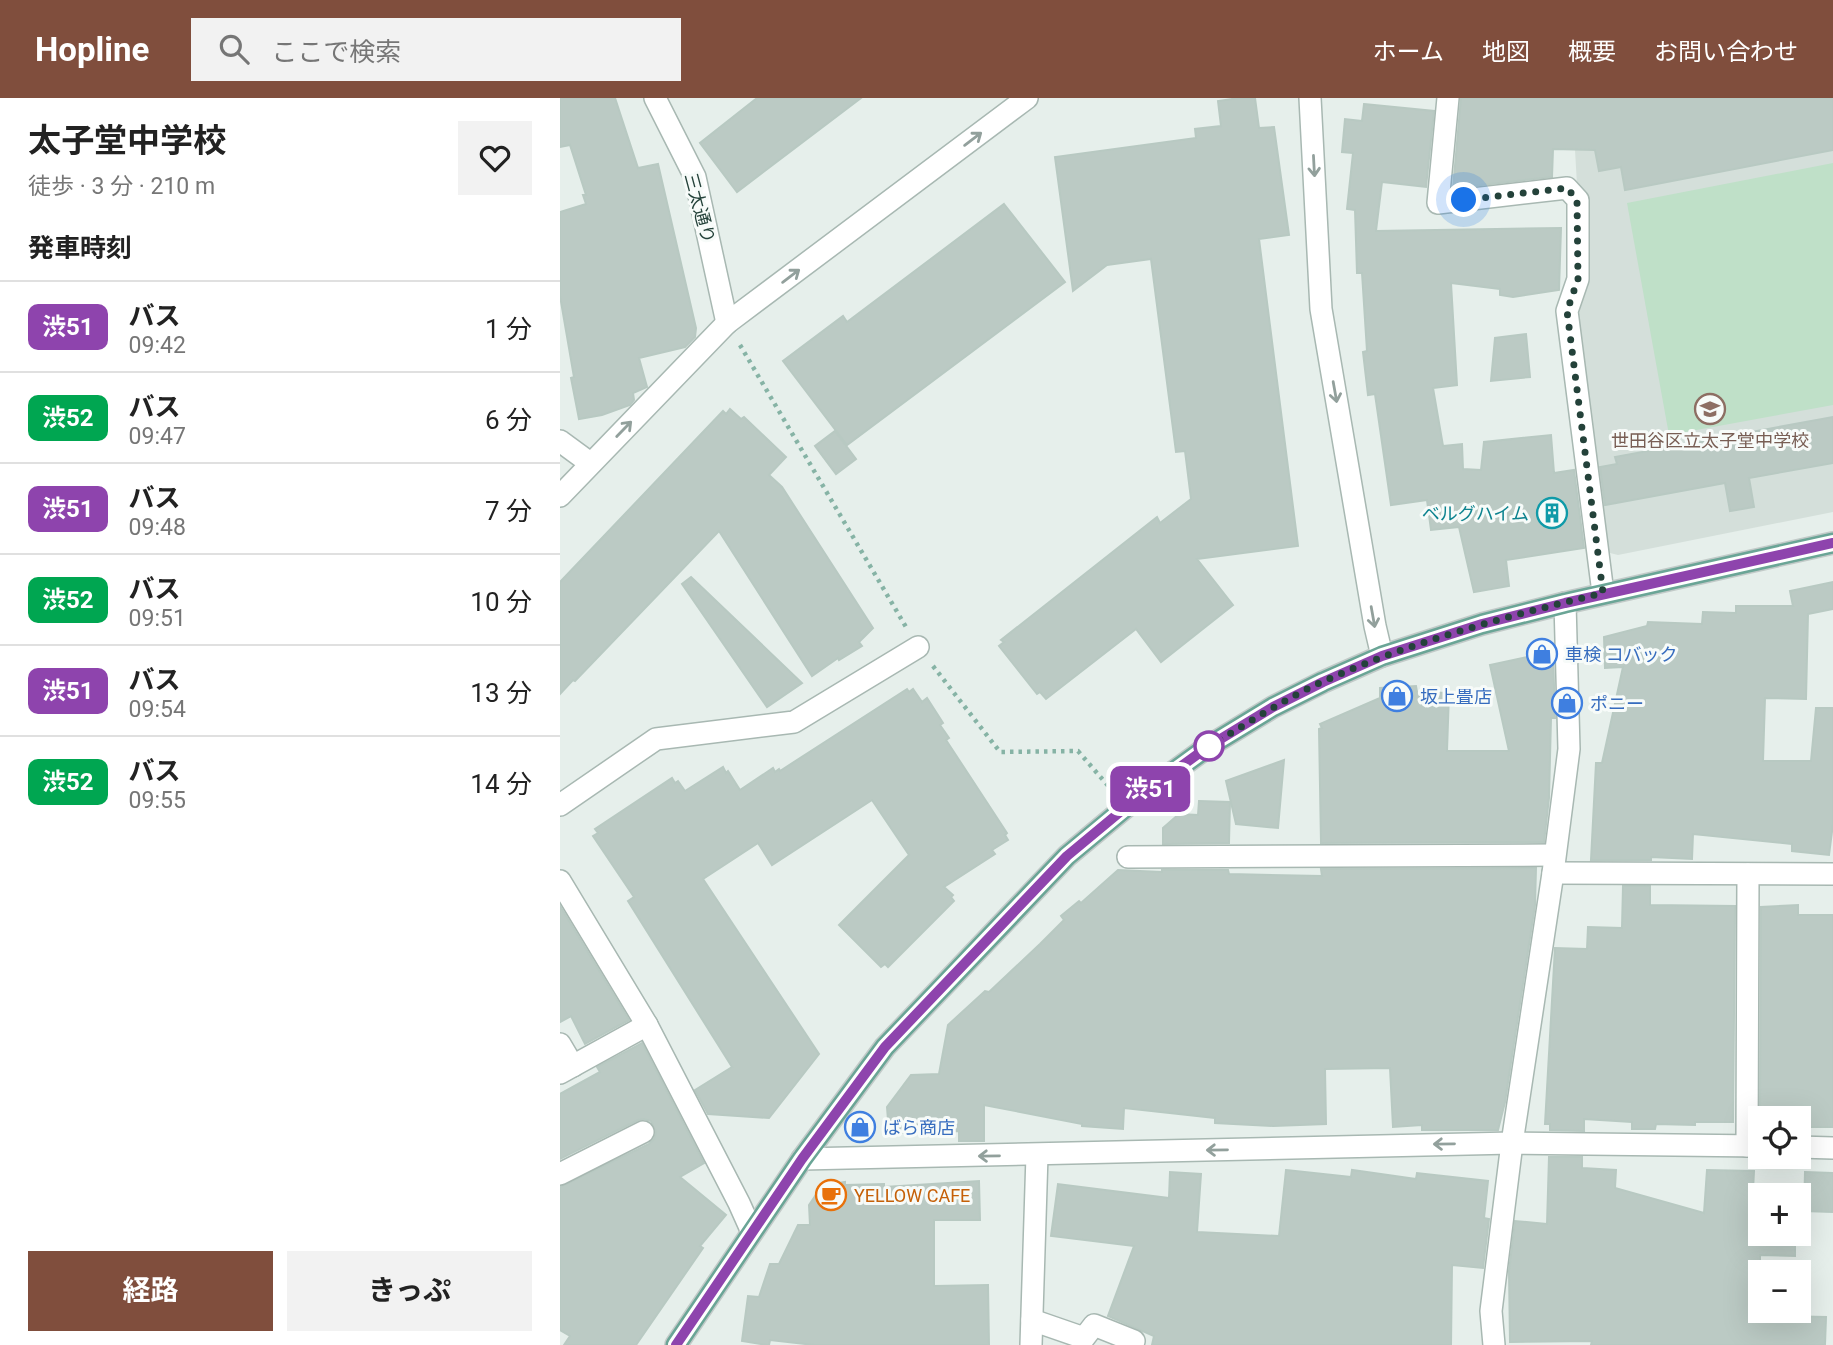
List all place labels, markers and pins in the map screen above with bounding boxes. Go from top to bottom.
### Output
school or university icon: 世田谷区立太子堂中学校 [1693,392,1727,426]
place label: 世田谷区立太子堂中学校 [1611,430,1809,451]
building icon: ベルグハイム [1535,496,1569,530]
place label: ベルグハイム [1422,503,1529,524]
shop icon: 車検 コバック [1525,637,1559,671]
place label: 車検 コバック [1565,644,1677,665]
shop icon: 坂上畳店 [1380,679,1414,713]
place label: 坂上畳店 [1420,686,1492,707]
shop icon: ポニー [1550,686,1584,720]
place label: ポニー [1590,693,1644,714]
unlabelled marker [1194,731,1224,761]
shop icon: ばら商店 [843,1110,877,1144]
place label: ばら商店 [883,1117,955,1138]
cafe icon: YELLOW CAFE [814,1178,848,1212]
place label: YELLOW CAFE [854,1185,970,1206]

